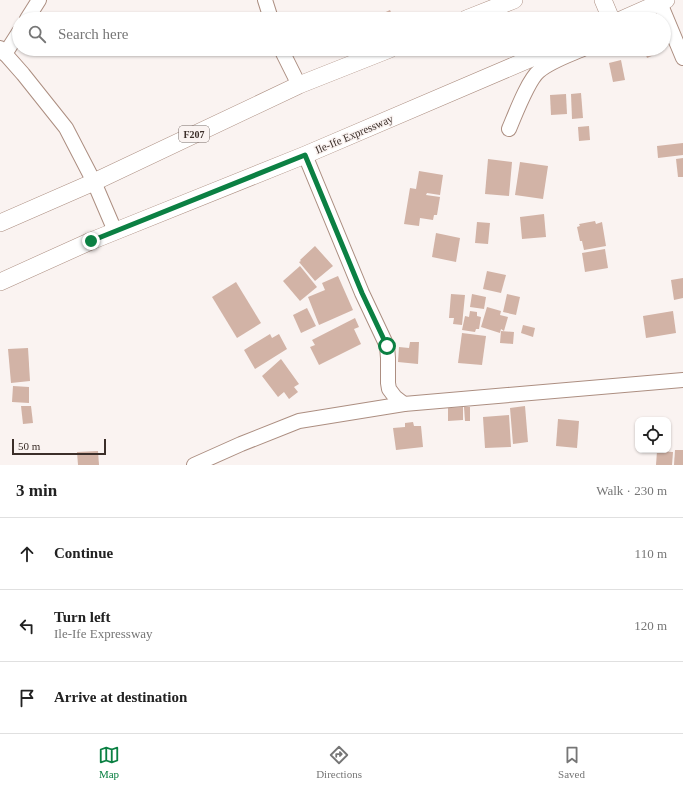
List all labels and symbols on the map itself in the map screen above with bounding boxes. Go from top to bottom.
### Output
street label: Ile-Ife Expressway [313,112,395,156]
road number: F207 [179,126,209,142]
route end [82,232,100,250]
route start [378,337,396,355]
scale bar [12,437,106,456]

